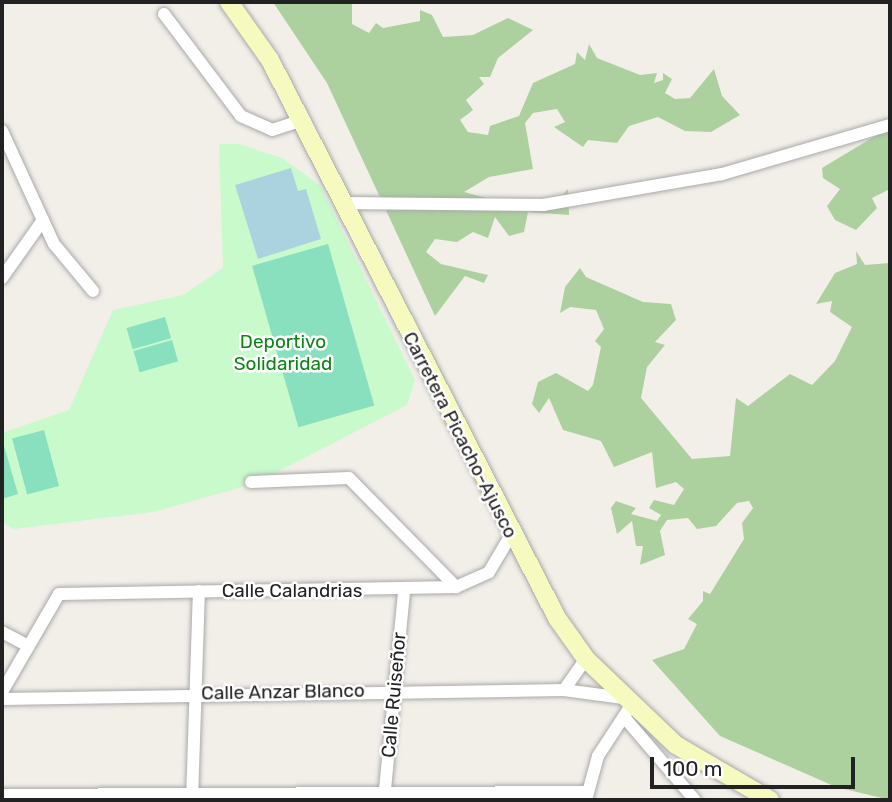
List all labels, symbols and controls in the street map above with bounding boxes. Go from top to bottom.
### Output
street label: Carretera Picacho-Ajusco [398,328,522,542]
park label: Deportivo Solidaridad [234,331,332,375]
street label: Calle Calandrias [222,580,362,602]
street label: Calle Ruiseñor [377,631,411,759]
street label: Calle Anzar Blanco [200,679,366,705]
scale bar [654,742,859,786]
text: 100 m [663,756,722,781]

